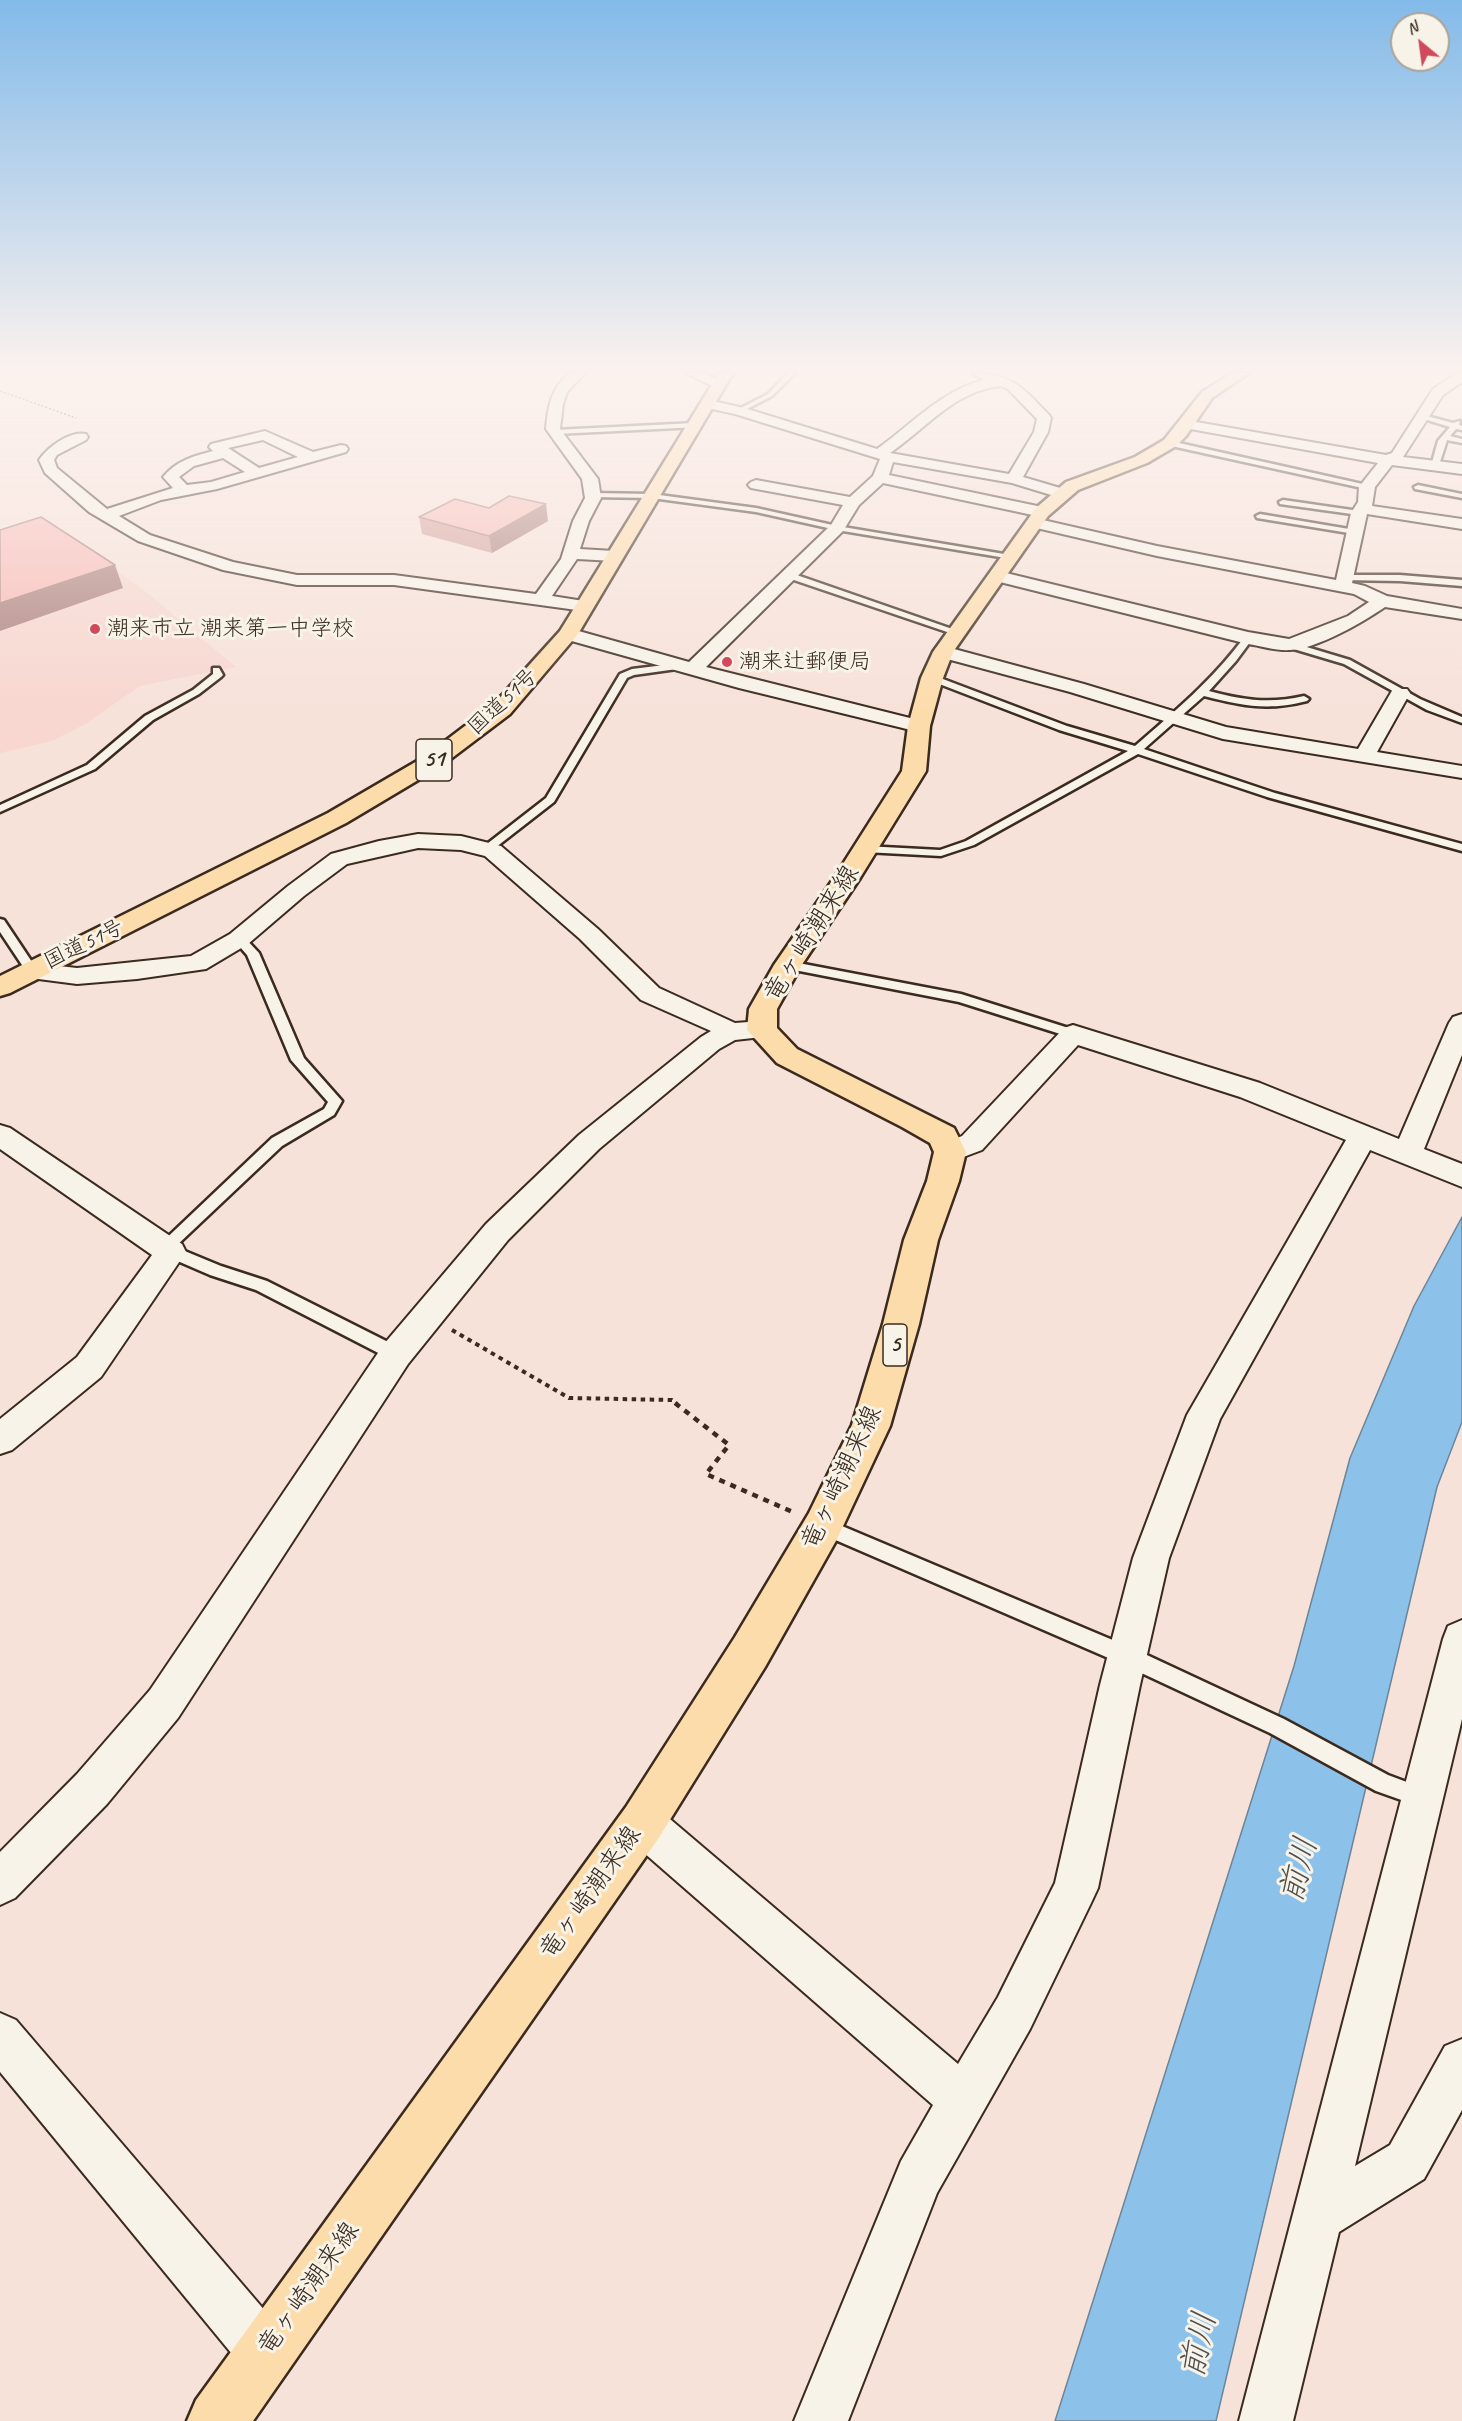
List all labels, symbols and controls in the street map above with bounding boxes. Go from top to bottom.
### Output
north arrow [1390,12,1450,72]
text: N [1403,17,1421,39]
place label: 潮来市立 潮来第一中学校 [107,616,354,642]
marker: 潮来市立 潮来第一中学校 [88,622,102,636]
place label: 潮来辻郵便局 [739,649,871,675]
marker: 潮来辻郵便局 [720,655,734,669]
street label: 国道51号 [463,663,543,741]
road number: 51 [416,739,452,781]
street label: 竜ヶ崎潮来線 [757,860,867,1008]
street label: 国道51号 [40,914,128,976]
road number: 5 [883,1324,907,1366]
street label: 竜ヶ崎潮来線 [795,1401,889,1555]
street label: 竜ヶ崎潮来線 [533,1820,649,1966]
water label: 前川 [1272,1833,1328,1907]
street label: 竜ヶ崎潮来線 [251,2216,367,2362]
water label: 前川 [1174,2309,1226,2381]

